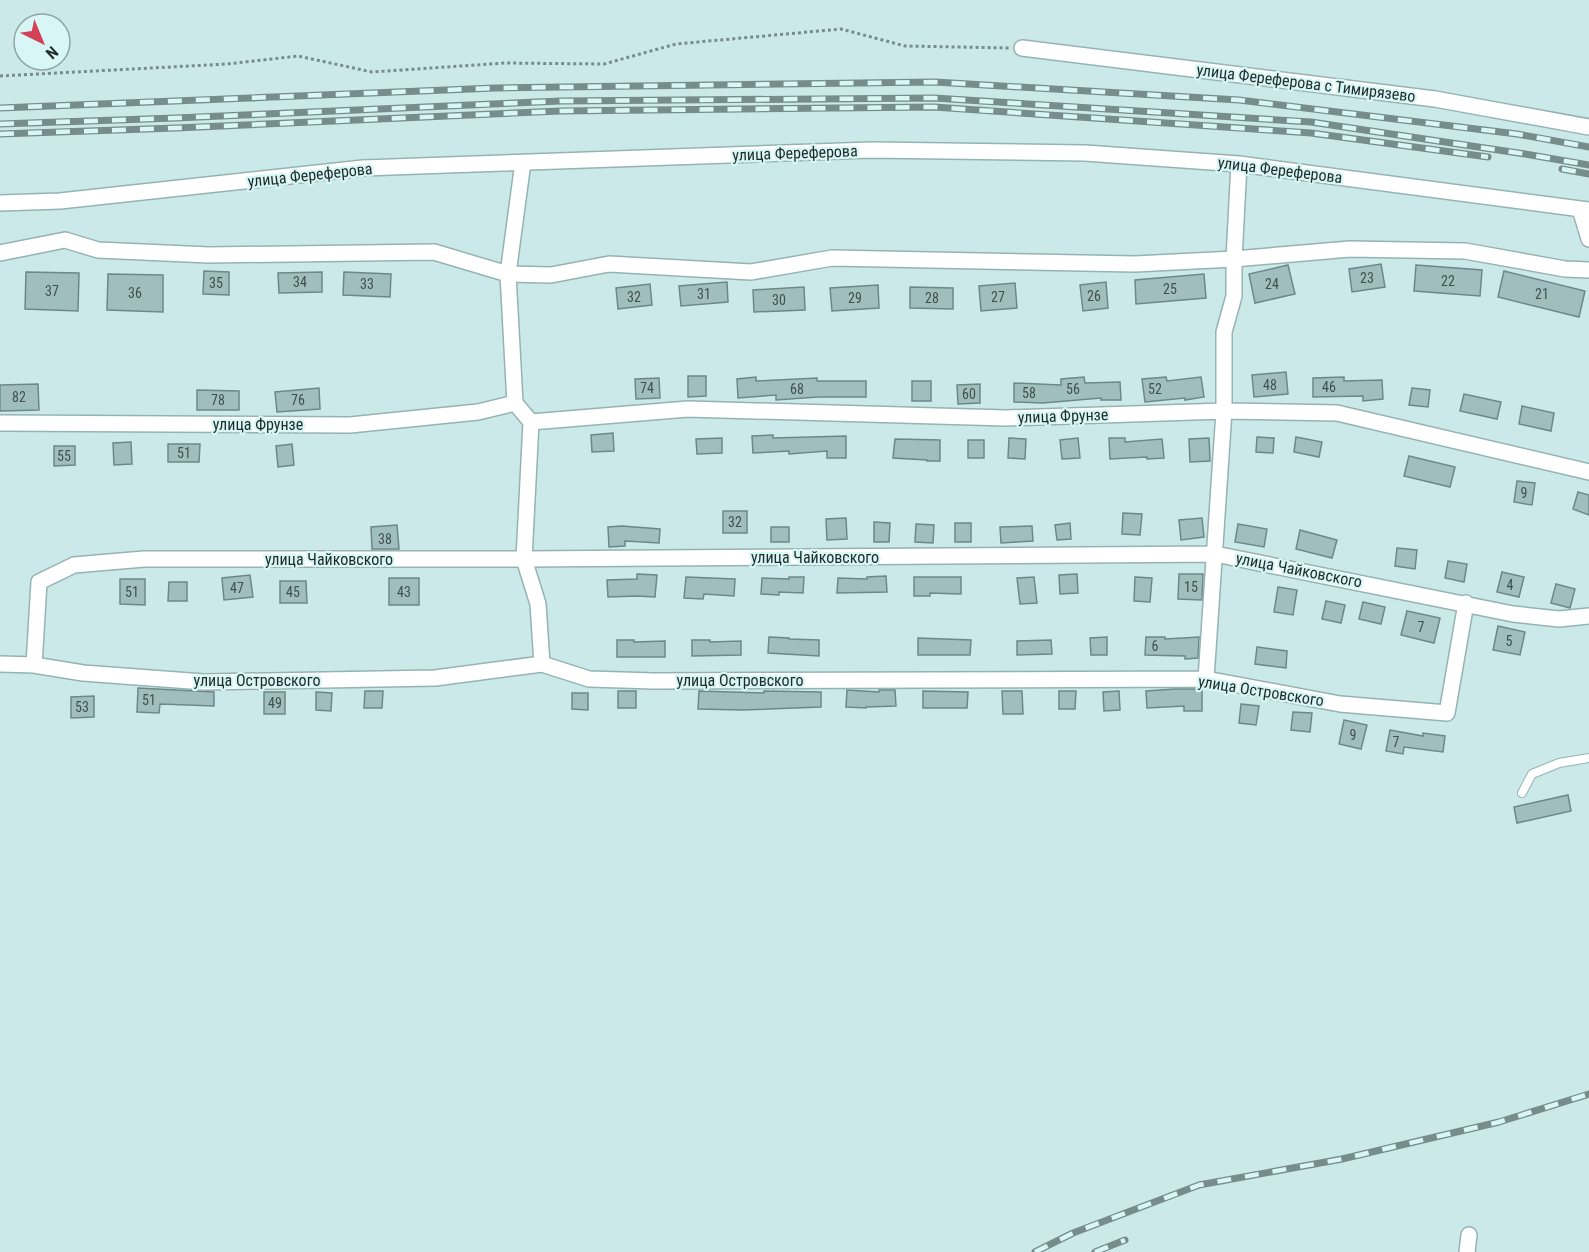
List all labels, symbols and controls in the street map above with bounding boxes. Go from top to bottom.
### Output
north arrow [12,12,72,72]
text: N [42,42,62,63]
street label: улица Фереферова с Тимирязево [1196,60,1416,106]
street label: улица Фереферова [732,141,858,165]
street label: улица Фереферова [1217,153,1343,187]
street label: улица Фереферова [247,159,373,191]
house number: 23 [1360,270,1374,286]
house number: 22 [1441,273,1455,289]
house number: 34 [293,274,307,290]
house number: 35 [209,275,223,291]
house number: 33 [360,276,374,292]
house number: 24 [1265,276,1279,292]
house number: 25 [1163,281,1177,297]
house number: 37 [45,283,59,299]
house number: 36 [128,285,142,301]
house number: 31 [697,286,711,302]
house number: 21 [1535,286,1549,302]
house number: 26 [1087,288,1101,304]
house number: 32 [627,289,641,305]
house number: 27 [991,289,1005,305]
house number: 29 [848,290,862,306]
house number: 28 [925,290,939,306]
house number: 30 [772,292,786,308]
house number: 48 [1263,377,1277,393]
house number: 46 [1322,379,1336,395]
house number: 74 [640,380,654,396]
house number: 68 [790,381,804,397]
house number: 56 [1066,381,1080,397]
house number: 52 [1148,381,1162,397]
house number: 58 [1022,385,1036,401]
house number: 60 [962,386,976,402]
house number: 82 [12,389,26,405]
house number: 78 [211,392,225,408]
house number: 76 [291,392,305,408]
street label: улица Фрунзе [1017,405,1109,427]
street label: улица Фрунзе [213,415,303,434]
house number: 51 [177,445,191,461]
house number: 55 [57,448,71,464]
house number: 9 [1521,485,1527,501]
house number: 32 [728,514,742,530]
house number: 38 [378,531,392,547]
street label: улица Чайковского [751,548,879,567]
street label: улица Чайковского [1234,548,1364,592]
street label: улица Чайковского [265,550,393,569]
house number: 4 [1507,577,1514,593]
house number: 15 [1184,579,1198,595]
house number: 47 [230,580,244,596]
house number: 51 [125,584,139,600]
house number: 45 [286,584,300,600]
house number: 43 [397,584,411,600]
house number: 7 [1418,619,1425,635]
house number: 5 [1506,633,1513,649]
house number: 6 [1152,638,1159,654]
street label: улица Островского [194,671,320,690]
street label: улица Островского [677,671,803,690]
street label: улица Островского [1197,672,1325,710]
house number: 51 [142,692,156,708]
house number: 49 [268,695,282,711]
house number: 53 [75,699,89,715]
house number: 9 [1350,727,1356,743]
house number: 7 [1393,734,1400,750]

